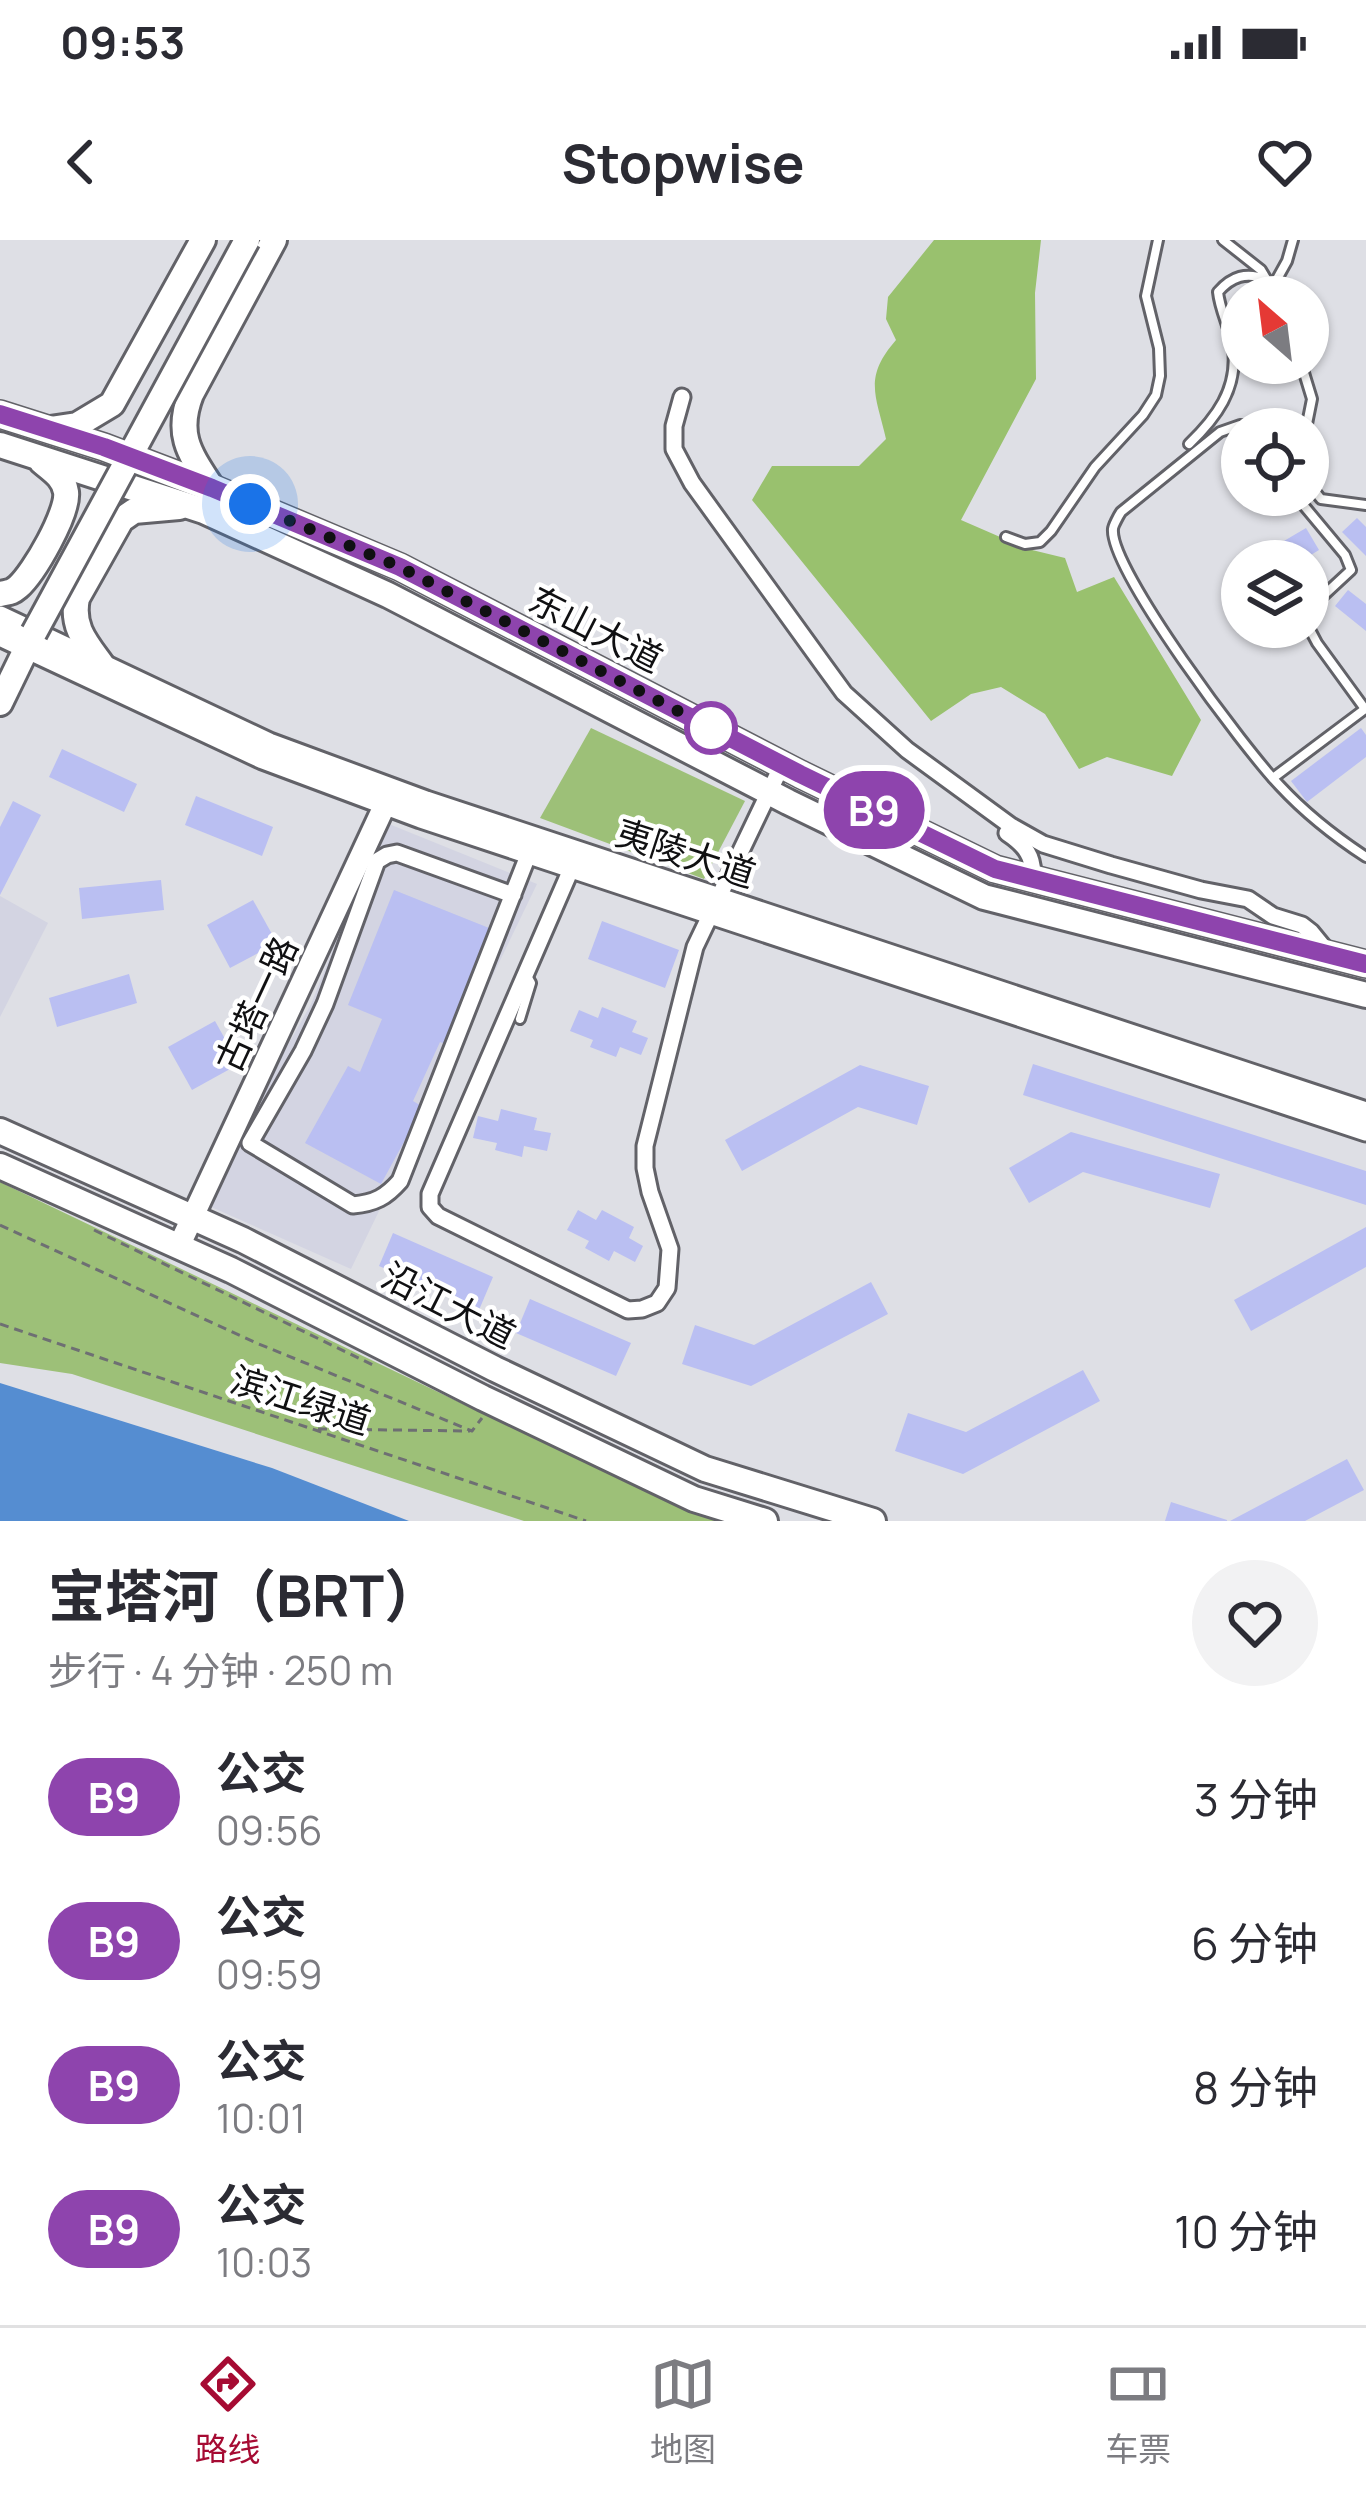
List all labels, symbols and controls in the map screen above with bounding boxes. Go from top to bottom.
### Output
text: 09:53 [60,11,186,73]
text: Stopwise [561,125,805,199]
icon: back [48,129,114,195]
icon: heart [1252,129,1318,195]
north arrow [1221,276,1329,384]
map controls [1221,276,1329,648]
button: locate [1221,408,1329,516]
your location [220,474,280,534]
button: layers [1221,540,1329,648]
street label: 东山大道 [521,574,671,684]
unlabelled marker [686,703,736,753]
line badge: B9 [820,771,928,849]
text: B9 [848,781,900,839]
street label: 夷陵大道 [610,807,762,899]
street label: 古塔一路 [203,928,309,1080]
street label: 沿江大道 [374,1250,524,1360]
street label: 滨江绿道 [225,1354,377,1446]
text: 宝塔河（BRT） [48,1556,441,1634]
button: heart [1192,1560,1318,1686]
text: 步行 · 4 分钟 · 250 m [48,1643,393,1697]
text: 公交 [216,1741,306,1803]
text: B9 [88,1768,140,1826]
text: 3 分钟 [1194,1768,1318,1830]
text: 09:56 [216,1803,322,1857]
text: 公交 [216,1885,306,1947]
text: B9 [88,1912,140,1970]
text: 6 分钟 [1191,1912,1318,1974]
text: 09:59 [216,1947,322,2001]
text: 公交 [216,2029,306,2091]
text: B9 [88,2056,140,2114]
text: 8 分钟 [1193,2056,1318,2118]
text: 10:01 [216,2091,306,2145]
text: 公交 [216,2173,306,2235]
text: B9 [88,2200,140,2258]
text: 10 分钟 [1174,2200,1318,2262]
text: 10:03 [216,2235,312,2289]
tab: 路线 [195,2351,261,2471]
tab: 地图 [650,2351,716,2471]
tab: 车票 [1105,2351,1171,2471]

